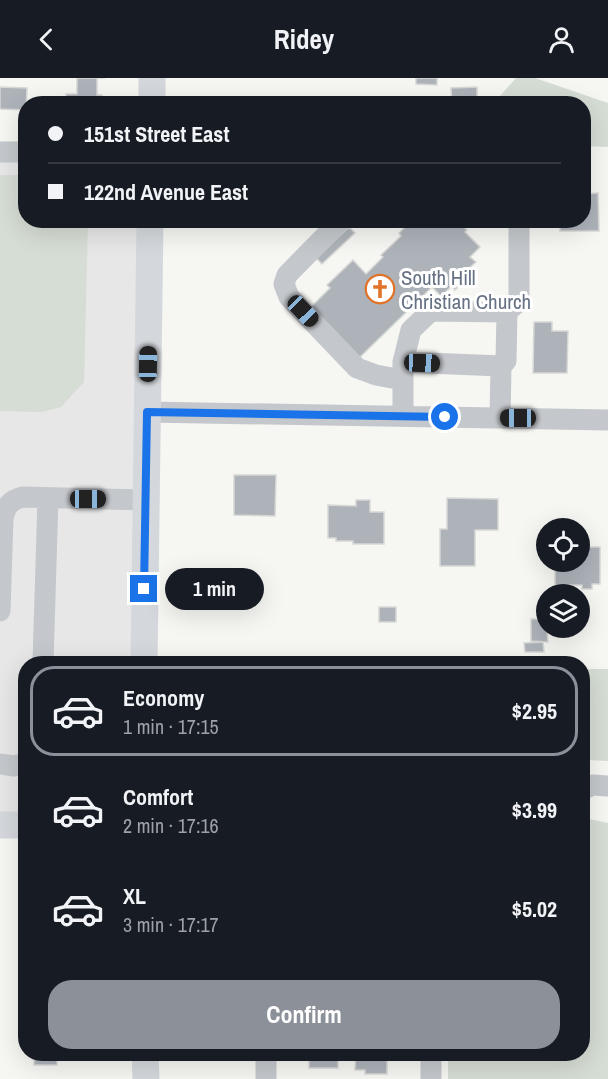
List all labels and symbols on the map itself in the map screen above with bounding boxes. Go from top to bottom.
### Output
place label: South Hill Christian Church [401,263,531,316]
church icon: South Hill Christian Church [364,273,396,305]
car [284,292,322,330]
car [139,346,157,382]
car [404,353,440,373]
route start [431,403,458,430]
car [500,409,536,427]
car [70,490,106,508]
callout: 1 min [165,568,264,610]
route end [130,575,157,602]

